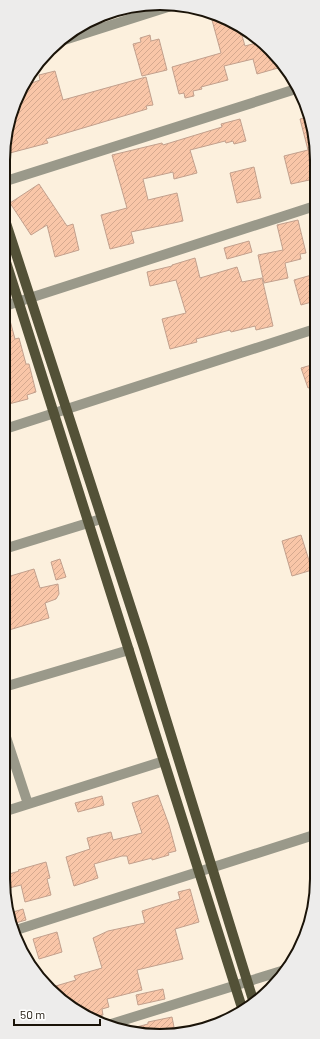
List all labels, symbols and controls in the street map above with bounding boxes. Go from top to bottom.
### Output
scale bar [14,1001,100,1027]
text: 50 m [20,1007,45,1021]

